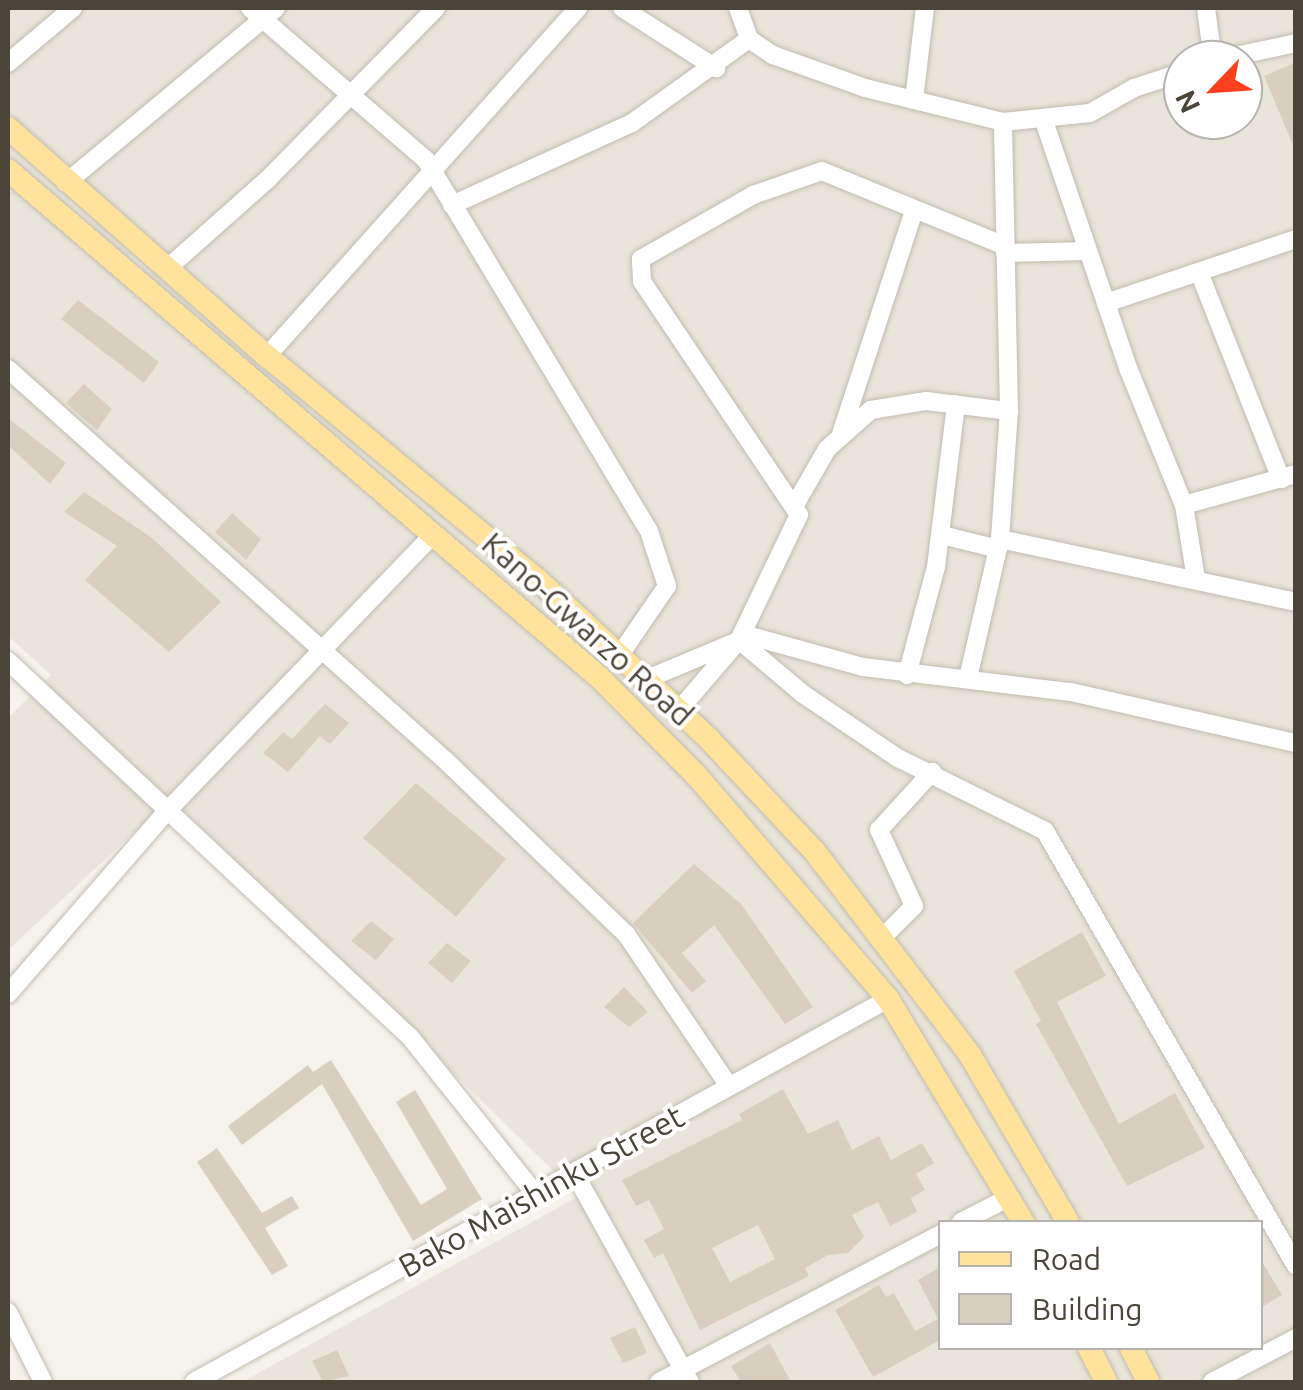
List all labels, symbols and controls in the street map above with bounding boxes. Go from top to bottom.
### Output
north arrow [1163,40,1263,140]
text: N [1169,86,1206,118]
street label: Kano-Gwarzo Road [474,524,702,734]
street label: Bako Maishinku Street [392,1097,690,1285]
legend [938,1220,1263,1350]
text: Road [1032,1242,1101,1276]
text: Building [1032,1292,1143,1326]

